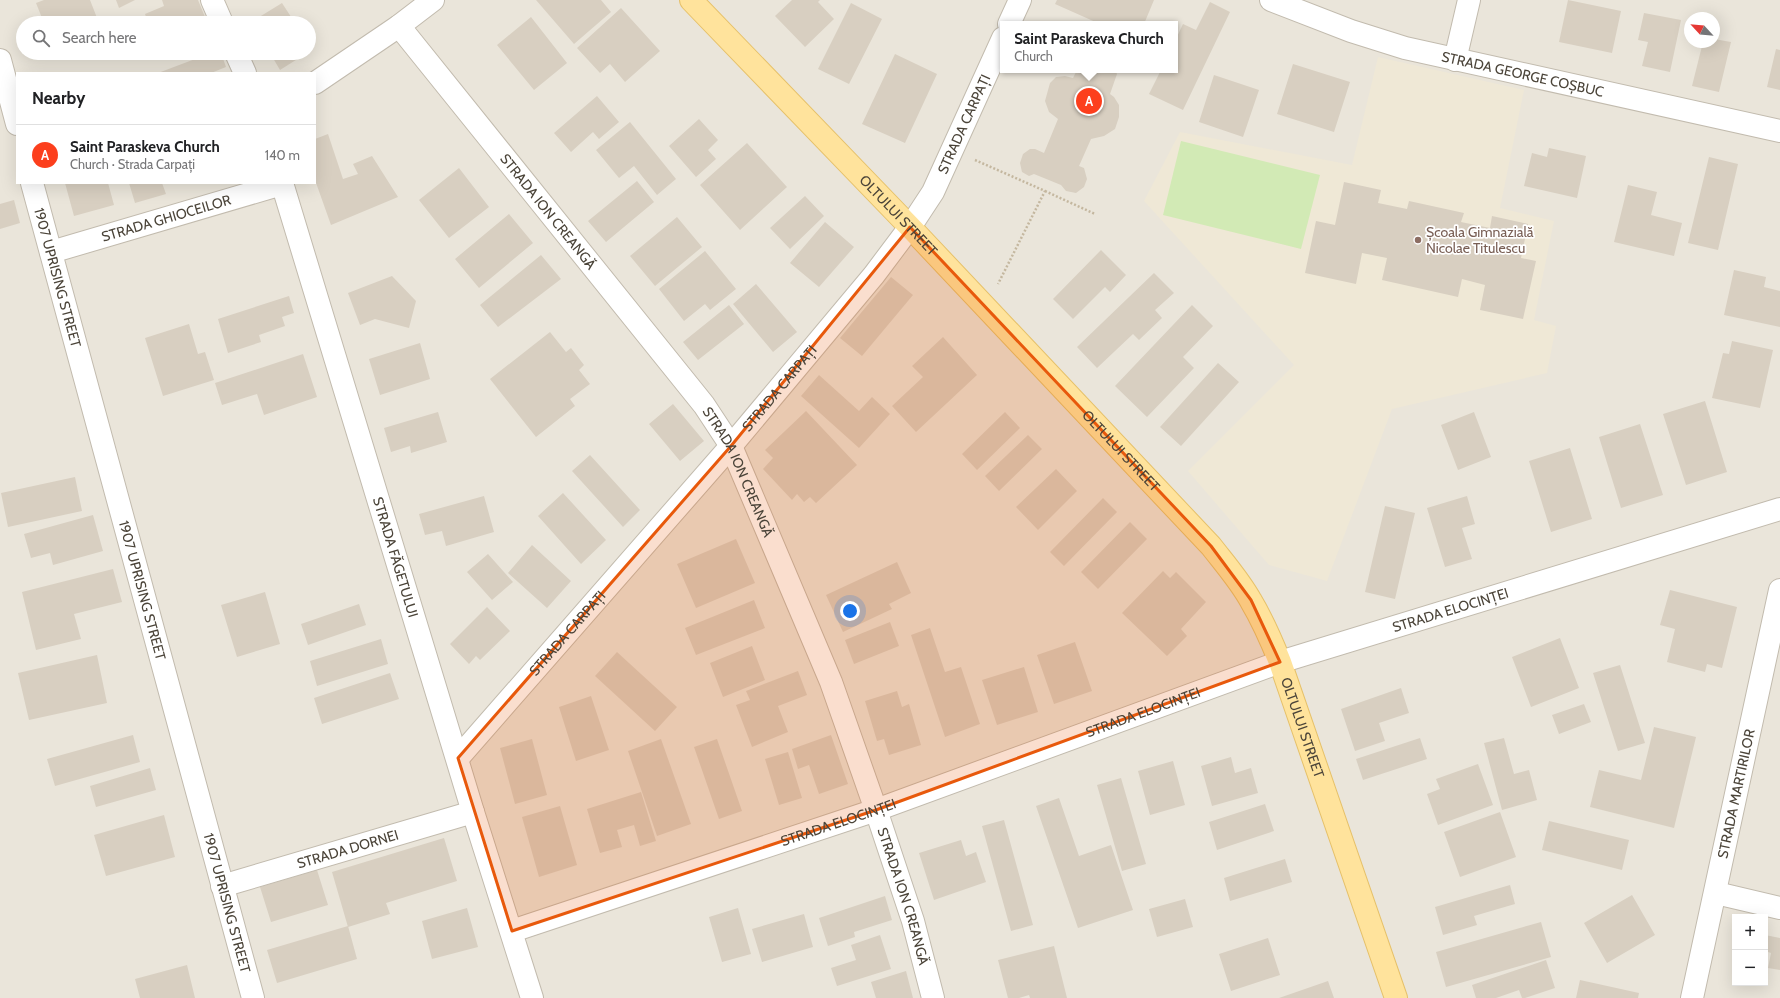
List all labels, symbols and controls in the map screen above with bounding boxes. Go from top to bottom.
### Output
north arrow [1684,12,1720,48]
search box [16,16,316,60]
popup [1000,21,1178,73]
icon: search [30,27,52,49]
text: Search here [62,29,137,47]
text: Saint Paraskeva Church [1014,30,1164,48]
street label: STRADA GEORGE COȘBUC [1440,47,1606,101]
text: Church [1014,48,1053,64]
street label: STRADA CARPAȚI [933,71,994,177]
pin: A [1076,86,1102,116]
text: Nearby [32,88,85,108]
text: Saint Paraskeva Church [70,138,220,156]
text: A [41,147,49,163]
text: 140 m [265,147,300,163]
street label: STRADA ION CREANGĂ [496,150,600,273]
text: Church · Strada Carpați [70,156,195,172]
street label: OLTULUI STREET [856,171,942,260]
street label: STRADA GHIOCEILOR [99,190,234,246]
street label: 1907 UPRISING STREET [30,206,85,350]
place label: Școala Gimnazială Nicolae Titulescu [1426,223,1534,257]
marker: Școala Gimnazială Nicolae Titulescu [1413,235,1423,245]
street label: STRADA CARPAȚI [738,341,821,435]
street label: STRADA ION CREANGĂ [699,403,778,540]
street label: OLTULUI STREET [1078,406,1164,496]
street label: STRADA FĂGETULUI [369,495,422,619]
street label: 1907 UPRISING STREET [115,519,170,663]
street label: STRADA ELOCINȚEI [1390,584,1511,636]
street label: STRADA CARPAȚI [525,587,609,679]
your location [840,601,860,621]
street label: OLTULUI STREET [1277,675,1328,781]
street label: STRADA ELOCINȚEI [1083,683,1203,741]
street label: STRADA MARTIRILOR [1713,727,1759,860]
street label: STRADA ELOCINȚEI [778,794,899,850]
street label: STRADA DORNEI [295,825,401,872]
street label: STRADA ION CREANGĂ [873,825,933,967]
street label: 1907 UPRISING STREET [200,831,255,975]
map controls [1732,914,1768,986]
button: + [1732,914,1768,950]
button: − [1732,950,1768,986]

